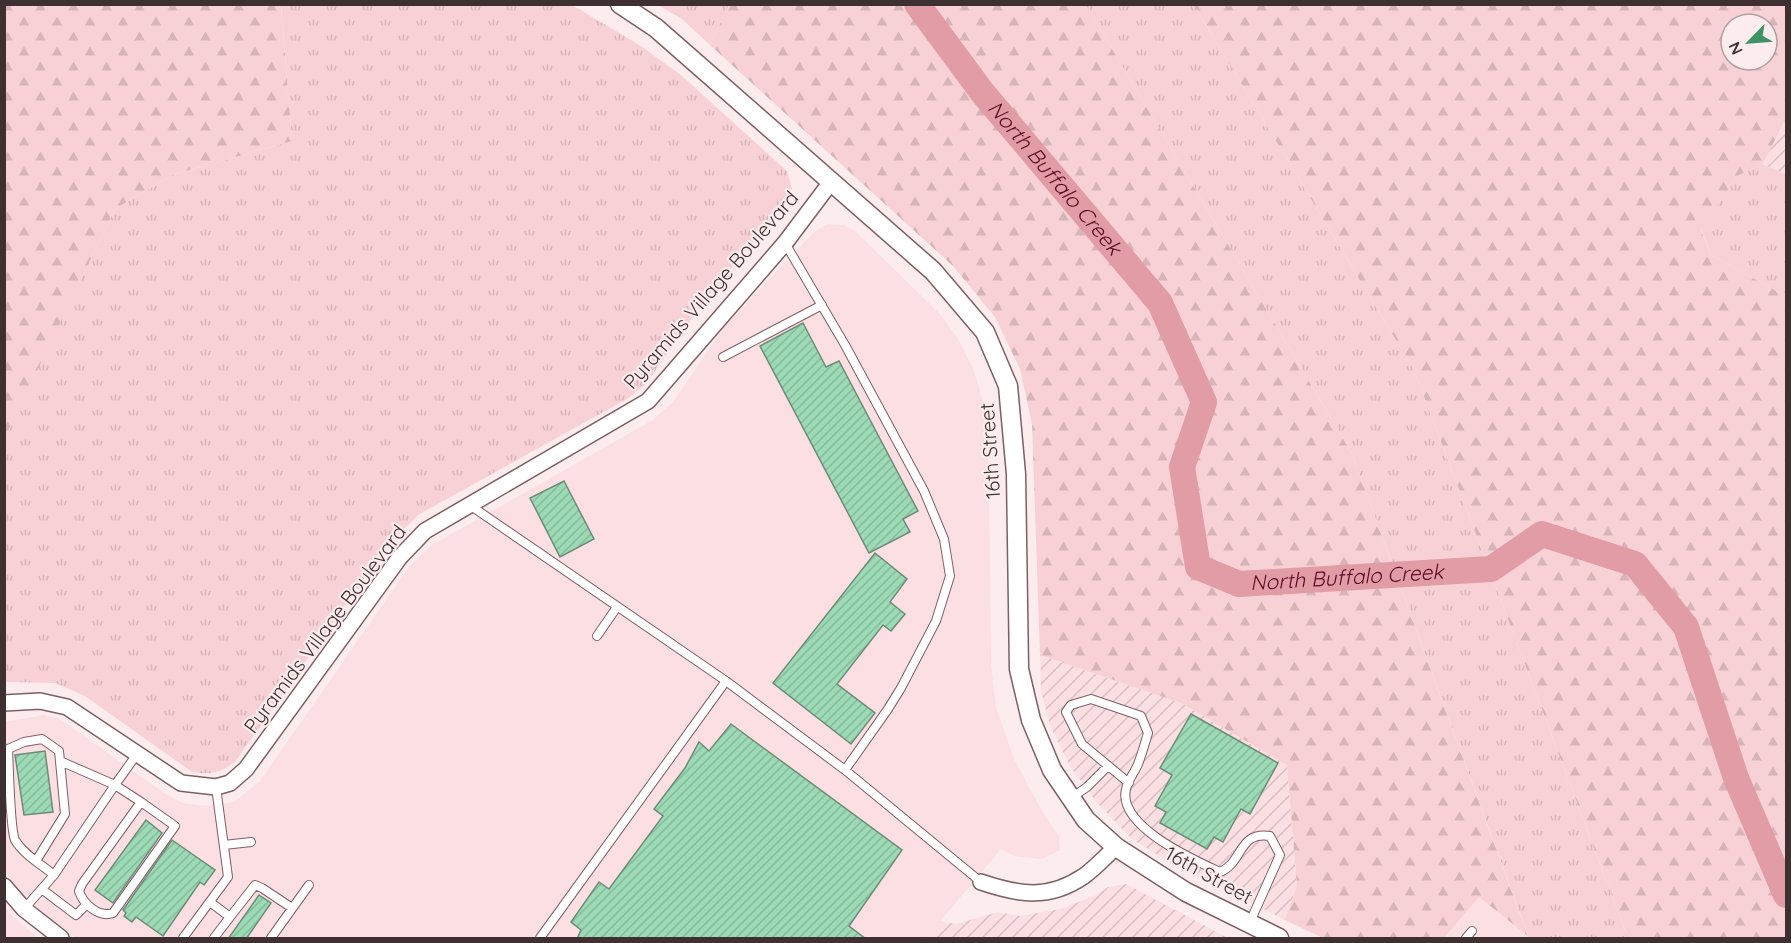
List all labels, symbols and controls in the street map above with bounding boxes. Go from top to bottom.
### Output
north arrow [1719,12,1779,72]
text: N [1724,39,1747,58]
water label: North Buffalo Creek [983,95,1129,261]
street label: Pyramids Village Boulevard [618,185,804,394]
street label: 16th Street [974,402,1005,500]
street label: Pyramids Village Boulevard [238,520,411,738]
water label: North Buffalo Creek [1249,558,1446,595]
street label: 16th Street [1161,840,1258,909]

